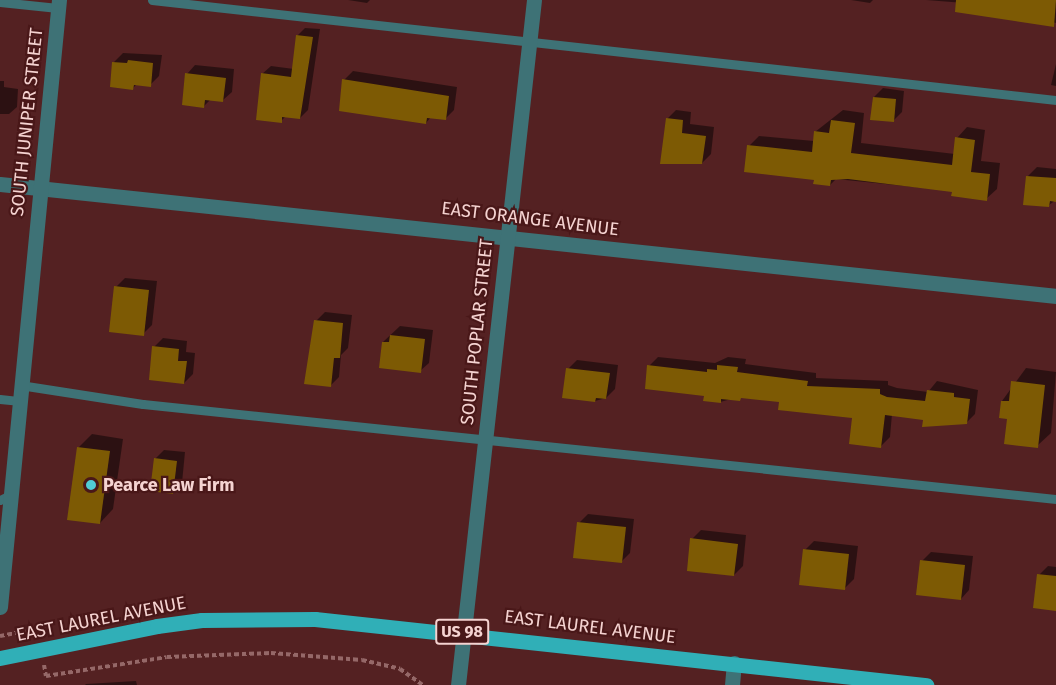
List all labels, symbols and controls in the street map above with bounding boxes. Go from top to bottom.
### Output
street label: SOUTH JUNIPER STREET [6,27,48,217]
street label: EAST ORANGE AVENUE [440,197,620,241]
street label: SOUTH POPLAR STREET [456,238,498,426]
place label: Pearce Law Firm [103,474,234,496]
marker: Pearce Law Firm [84,478,98,492]
street label: EAST LAUREL AVENUE [14,592,188,646]
street label: EAST LAUREL AVENUE [503,606,677,648]
road number: US 98 [435,619,489,645]

